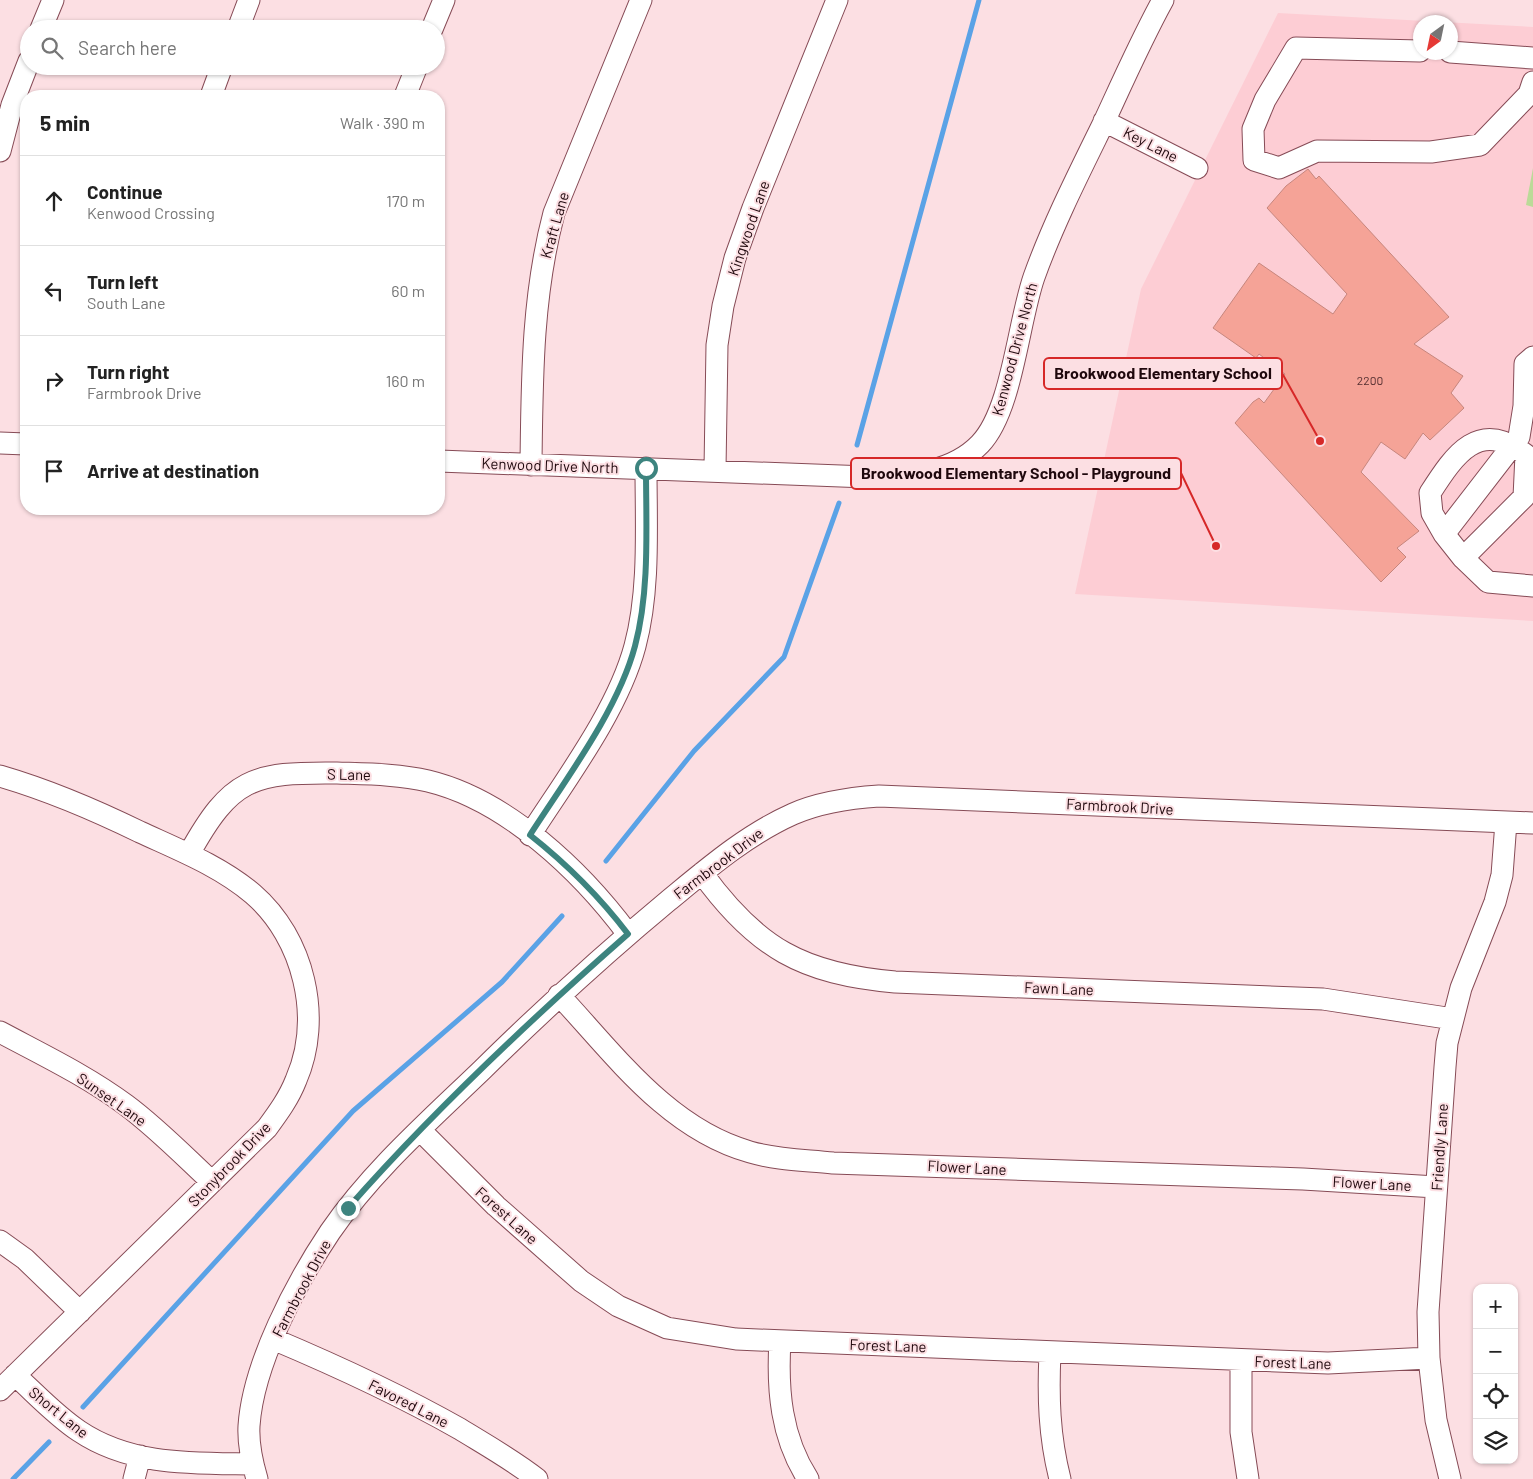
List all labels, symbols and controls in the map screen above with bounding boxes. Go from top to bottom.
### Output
north arrow [1413,15,1458,60]
search box [20,20,445,75]
icon: search [38,34,66,62]
text: Search here [78,36,177,59]
text: 5 min [40,110,90,135]
text: Walk · 390 m [340,113,425,132]
street label: Key Lane [1121,123,1181,165]
street label: Kingwood Lane [723,178,773,278]
text: Continue [87,180,163,203]
icon: ahead [40,187,68,215]
street label: Kraft Lane [536,190,572,260]
text: 170 m [386,191,425,210]
text: Kenwood Crossing [87,203,215,222]
text: Turn left [87,270,158,293]
icon: left [40,277,68,305]
text: 60 m [391,281,425,300]
street label: Kenwood Drive North [988,281,1040,417]
text: South Lane [87,293,166,312]
callout: Brookwood Elementary School [1044,358,1282,389]
text: Turn right [87,360,169,383]
text: Brookwood Elementary School [1054,363,1272,382]
icon: right [40,367,68,395]
text: 160 m [386,371,425,390]
house number: 2200 [1357,373,1383,387]
text: Farmbrook Drive [87,383,202,402]
street label: Kenwood Drive North [481,454,619,476]
icon: arrive [40,457,68,485]
route start [635,457,658,480]
callout: Brookwood Elementary School - Playground [851,458,1181,489]
text: Arrive at destination [87,459,259,482]
text: Brookwood Elementary School - Playground [861,463,1171,482]
street label: S Lane [327,765,371,783]
street label: Farmbrook Drive [1066,794,1174,818]
street label: Farmbrook Drive [670,823,766,903]
street label: Fawn Lane [1024,978,1094,998]
street label: Sunset Lane [74,1069,150,1129]
street label: Friendly Lane [1427,1103,1451,1191]
street label: Stonybrook Drive [184,1118,274,1210]
street label: Flower Lane [927,1156,1007,1178]
street label: Flower Lane [1332,1172,1412,1194]
street label: Forest Lane [472,1182,542,1248]
route end [337,1197,360,1220]
street label: Farmbrook Drive [268,1236,334,1340]
map controls [1473,1284,1518,1464]
button: + [1473,1284,1518,1329]
button: − [1473,1329,1518,1374]
street label: Forest Lane [849,1335,927,1355]
street label: Forest Lane [1254,1352,1332,1372]
button: locate [1473,1374,1518,1419]
street label: Favored Lane [366,1375,452,1431]
street label: Short Lane [26,1383,92,1441]
button: layers [1473,1419,1518,1464]

